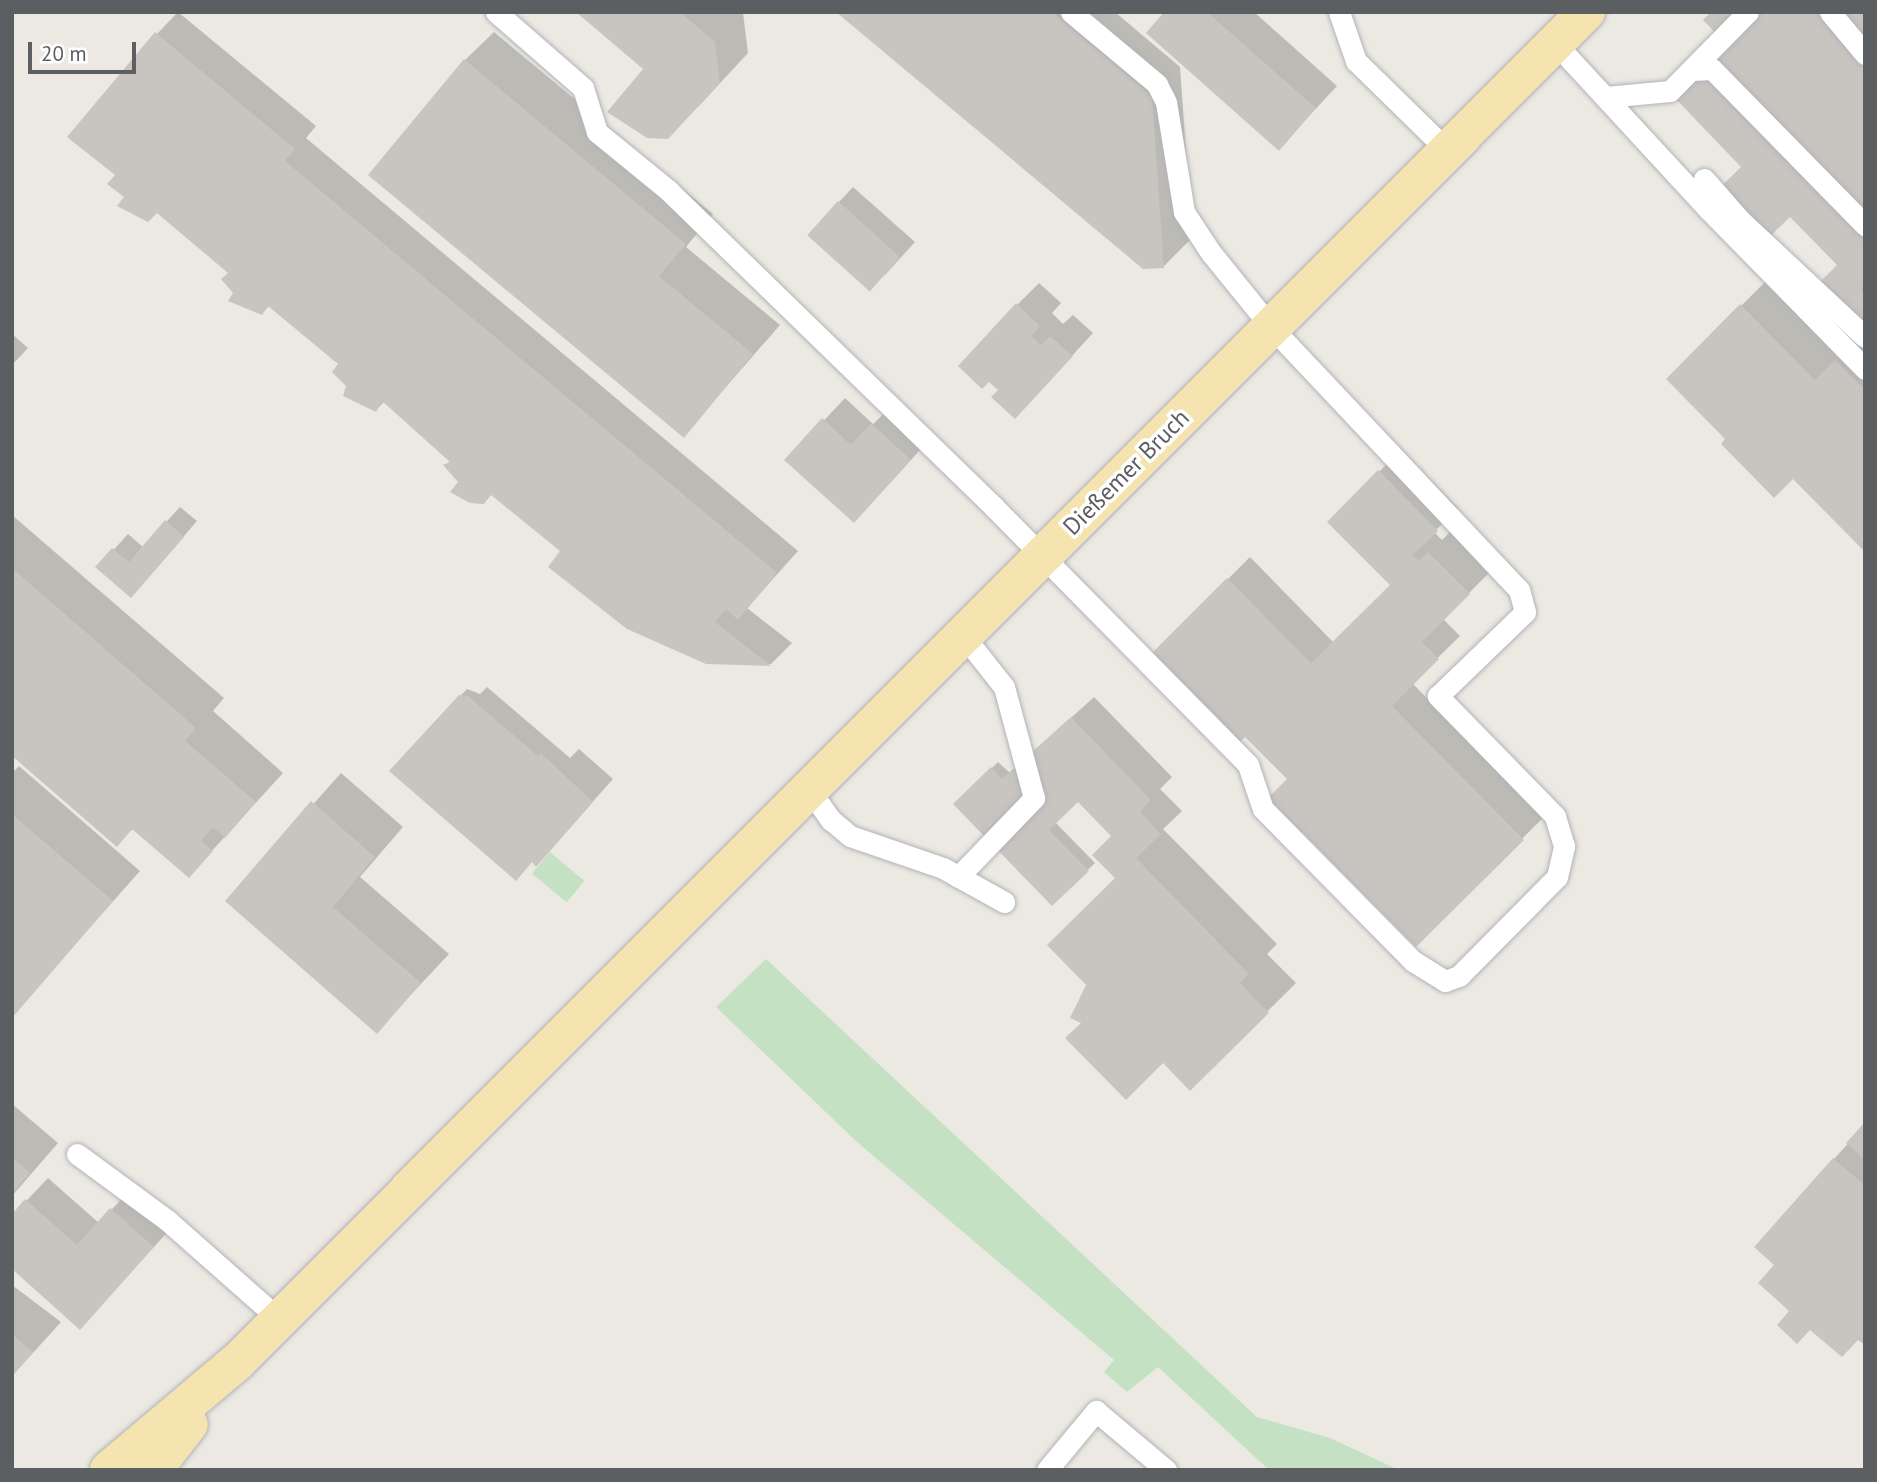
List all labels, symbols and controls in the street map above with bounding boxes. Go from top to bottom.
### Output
scale bar [32,28,140,72]
text: 20 m [41,40,87,67]
street label: Dießemer Bruch [1057,403,1195,541]

